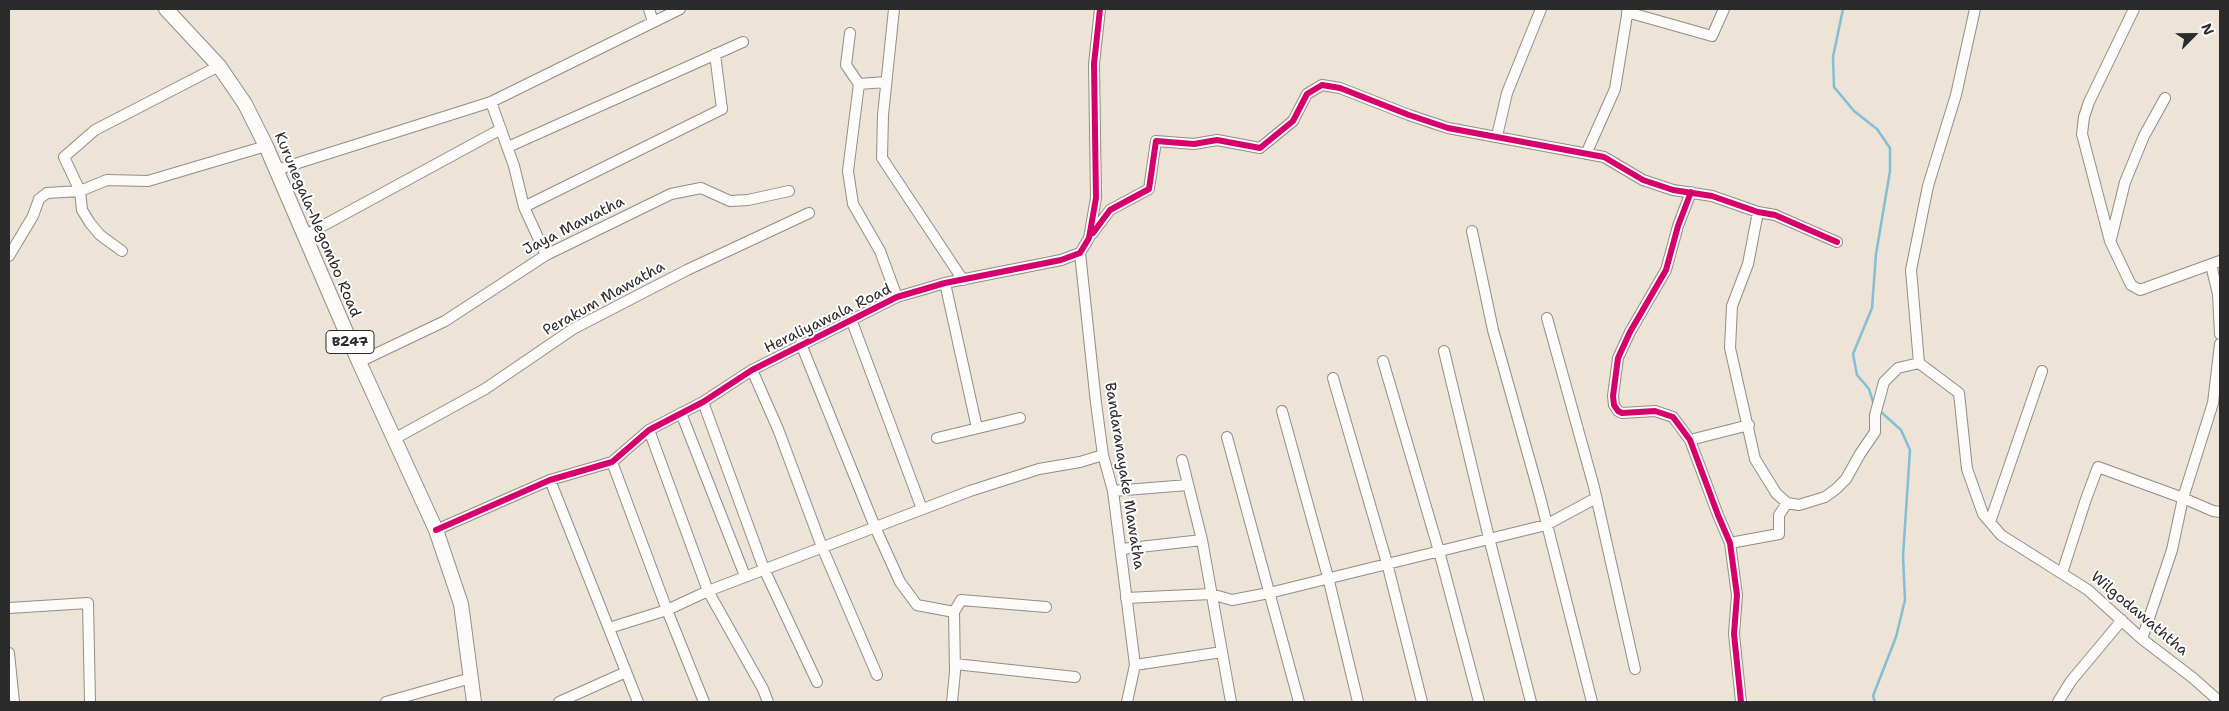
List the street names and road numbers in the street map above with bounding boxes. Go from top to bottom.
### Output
street label: Kurunegala-Negombo Road [270,130,364,320]
street label: Jaya Mawatha [520,193,628,259]
street label: Perakum Mawatha [540,258,668,340]
street label: Heraliyawala Road [762,280,894,358]
road number: B247 [326,331,374,354]
street label: Bandaranayake Mawatha [1100,381,1148,571]
street label: Wilgodawaththa [2087,568,2191,660]

